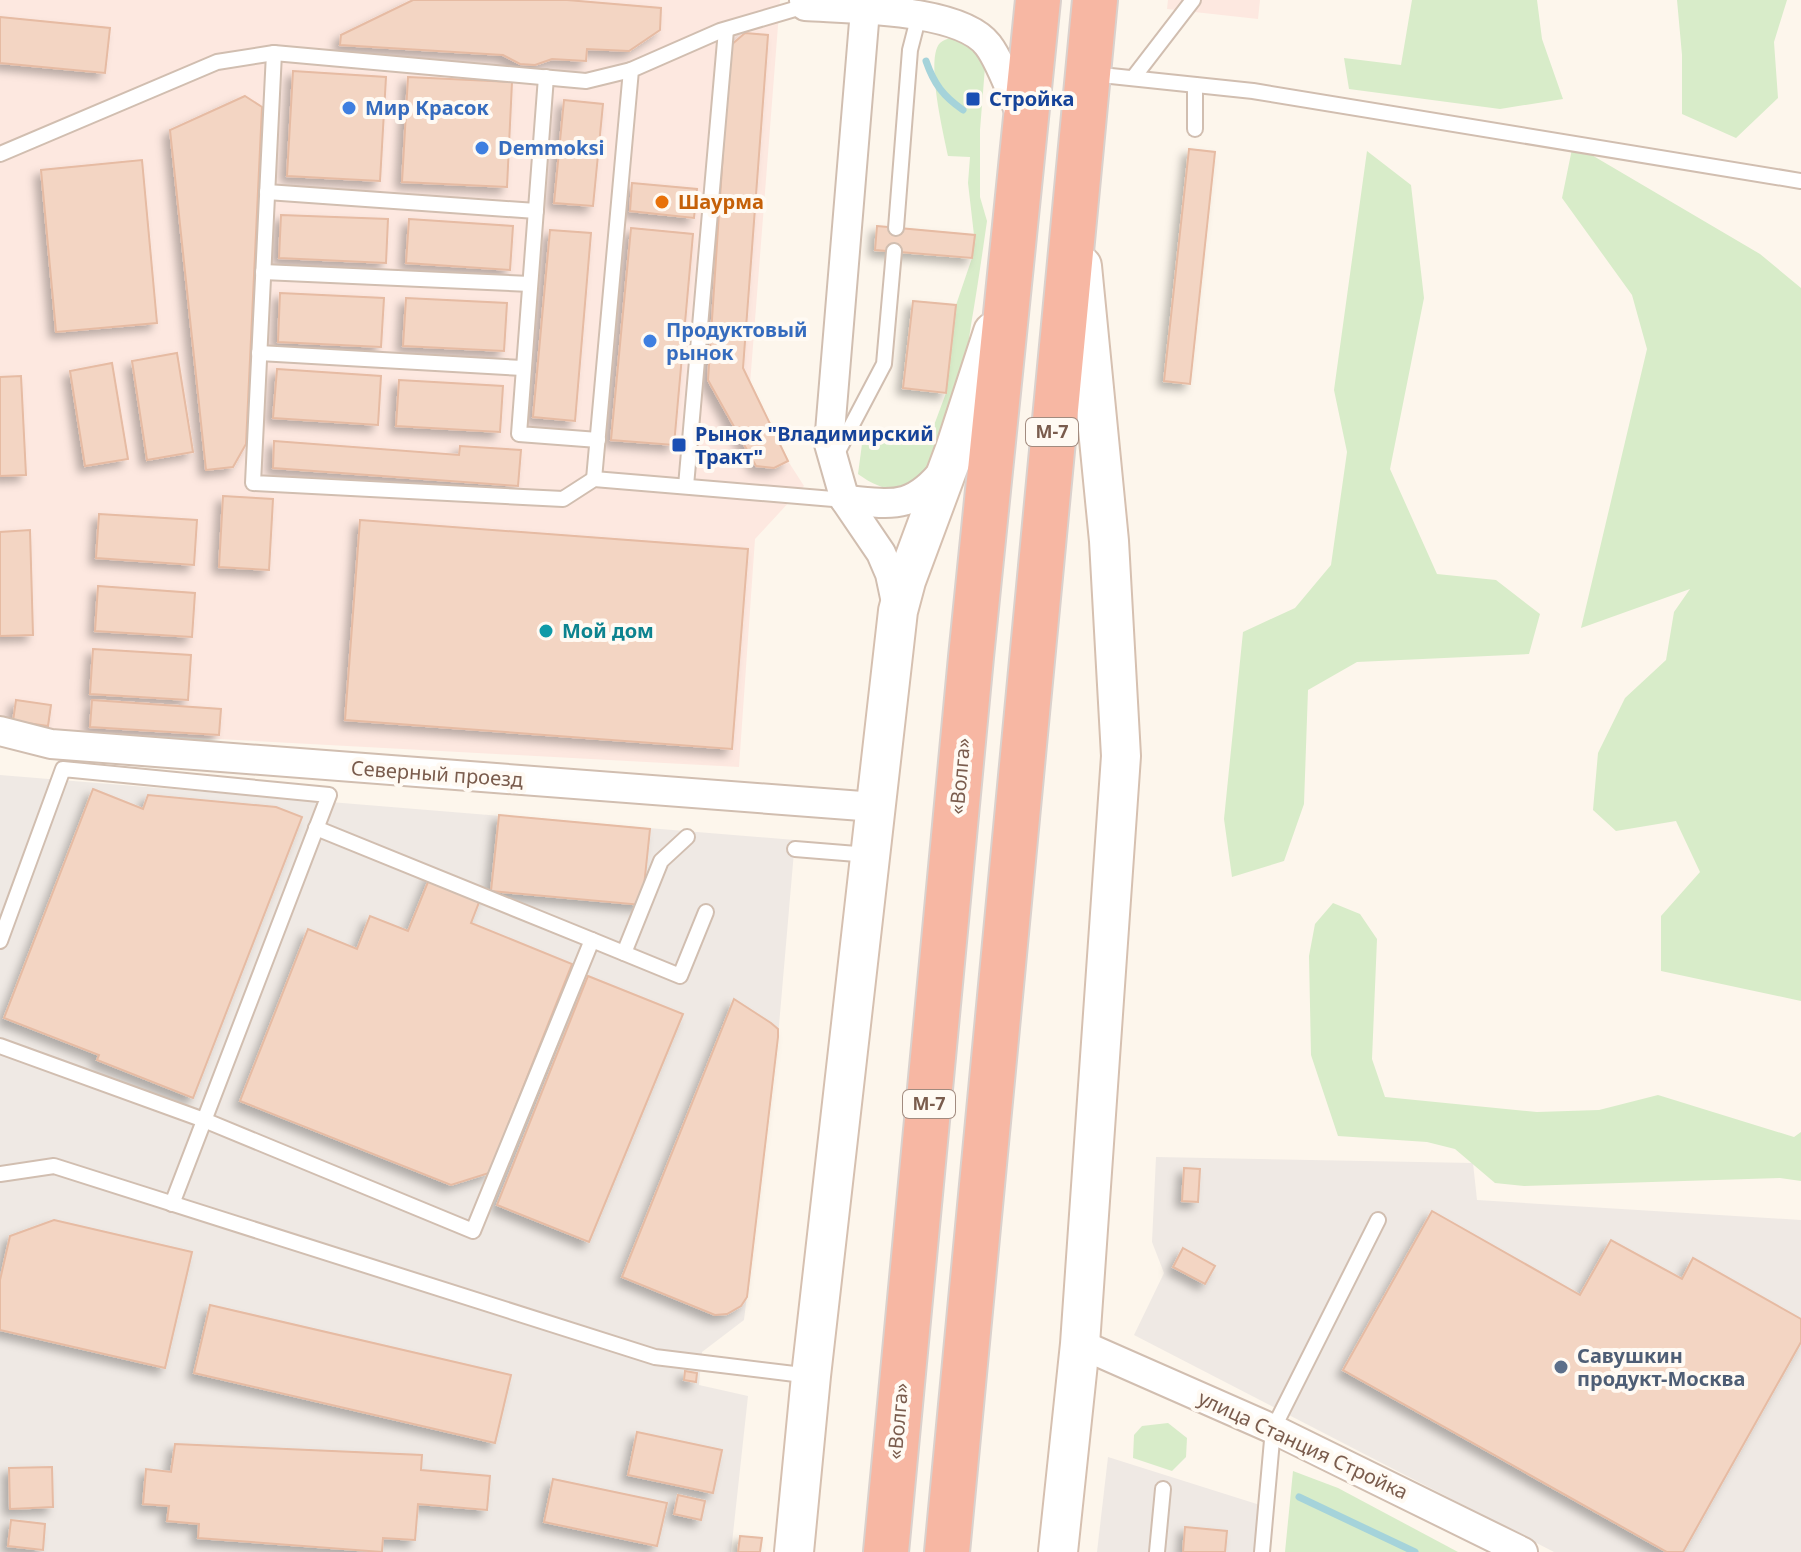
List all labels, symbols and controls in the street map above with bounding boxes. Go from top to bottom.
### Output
place label: Стройка [989,85,1074,112]
marker: Стройка [964,90,982,108]
place label: Мир Красок [365,94,489,121]
marker: Мир Красок [340,99,358,117]
place label: Demmoksi [498,134,605,161]
marker: Demmoksi [473,139,491,157]
place label: Шаурма [678,188,764,215]
marker: Шаурма [653,193,671,211]
place label: Продуктовый рынок [666,316,807,366]
marker: Продуктовый рынок [641,332,659,350]
road number: М-7 [1026,418,1078,446]
place label: Рынок "Владимирский Тракт" [695,420,934,470]
marker: Рынок "Владимирский Тракт" [670,436,688,454]
place label: Мой дом [562,617,654,644]
marker: Мой дом [537,622,555,640]
street label: «Волга» [943,736,976,815]
street label: Северный проезд [350,754,524,793]
road number: М-7 [903,1090,955,1118]
place label: Савушкин продукт-Москва [1577,1342,1745,1392]
marker: Савушкин продукт-Москва [1552,1358,1570,1376]
street label: «Волга» [881,1381,914,1460]
street label: улица Станция Стройка [1194,1384,1413,1505]

